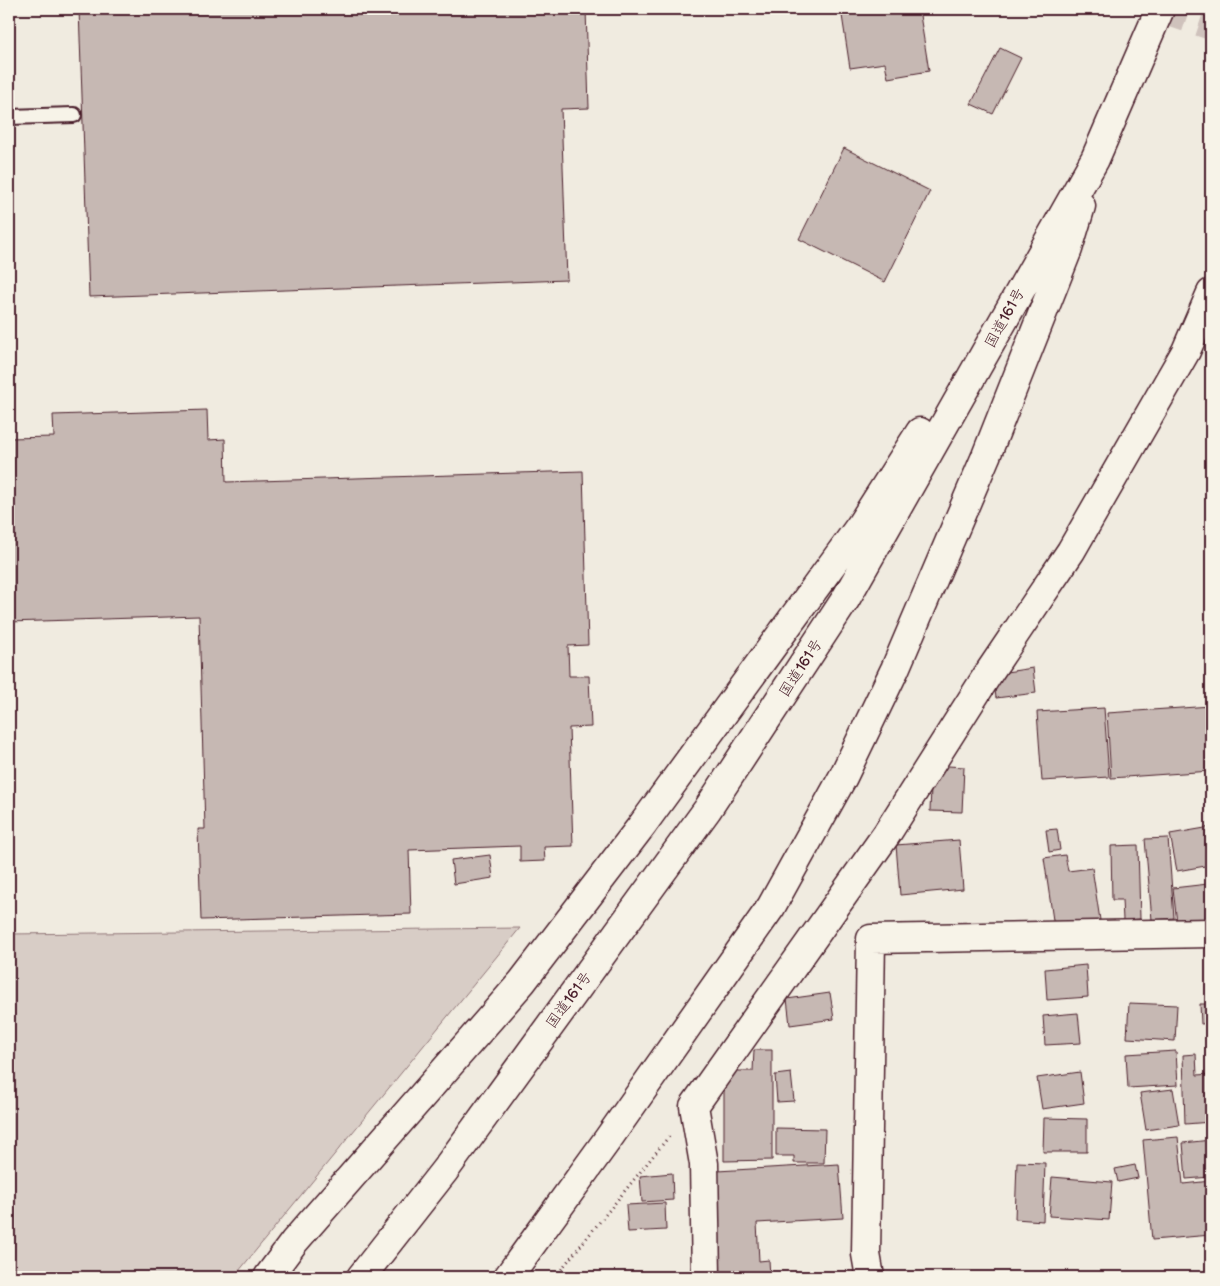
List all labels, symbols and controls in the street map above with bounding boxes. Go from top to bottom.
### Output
street label: 国道161号 [981,285,1029,351]
street label: 国道161号 [775,635,827,701]
street label: 国道161号 [542,968,596,1032]

